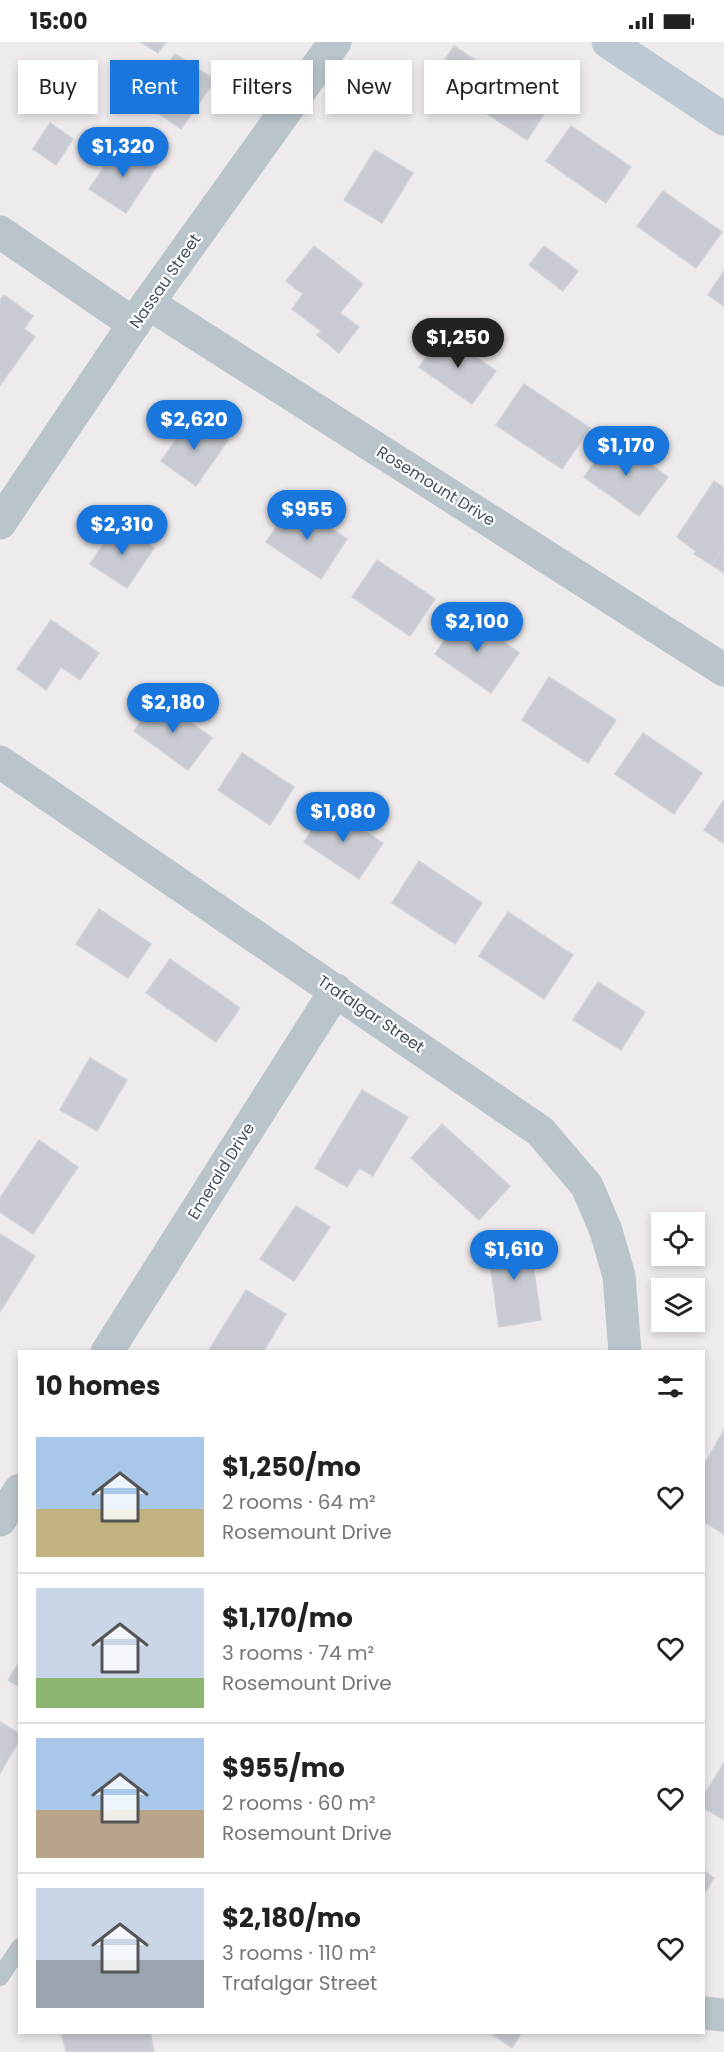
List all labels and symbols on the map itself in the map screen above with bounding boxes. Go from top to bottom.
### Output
pin: $1,320 [74,127,172,178]
street label: Nassau Street [124,229,206,333]
pin: $1,250 [409,318,507,369]
pin: $2,620 [145,400,243,451]
pin: $1,170 [577,426,675,477]
street label: Rosemount Drive [372,440,500,532]
pin: $955 [271,490,343,541]
pin: $2,310 [73,505,171,556]
pin: $2,100 [428,602,526,653]
pin: $2,180 [124,683,222,734]
pin: $1,080 [294,792,392,843]
street label: Trafalgar Street [313,970,429,1058]
street label: Emerald Drive [182,1118,260,1224]
pin: $1,610 [465,1230,563,1281]

